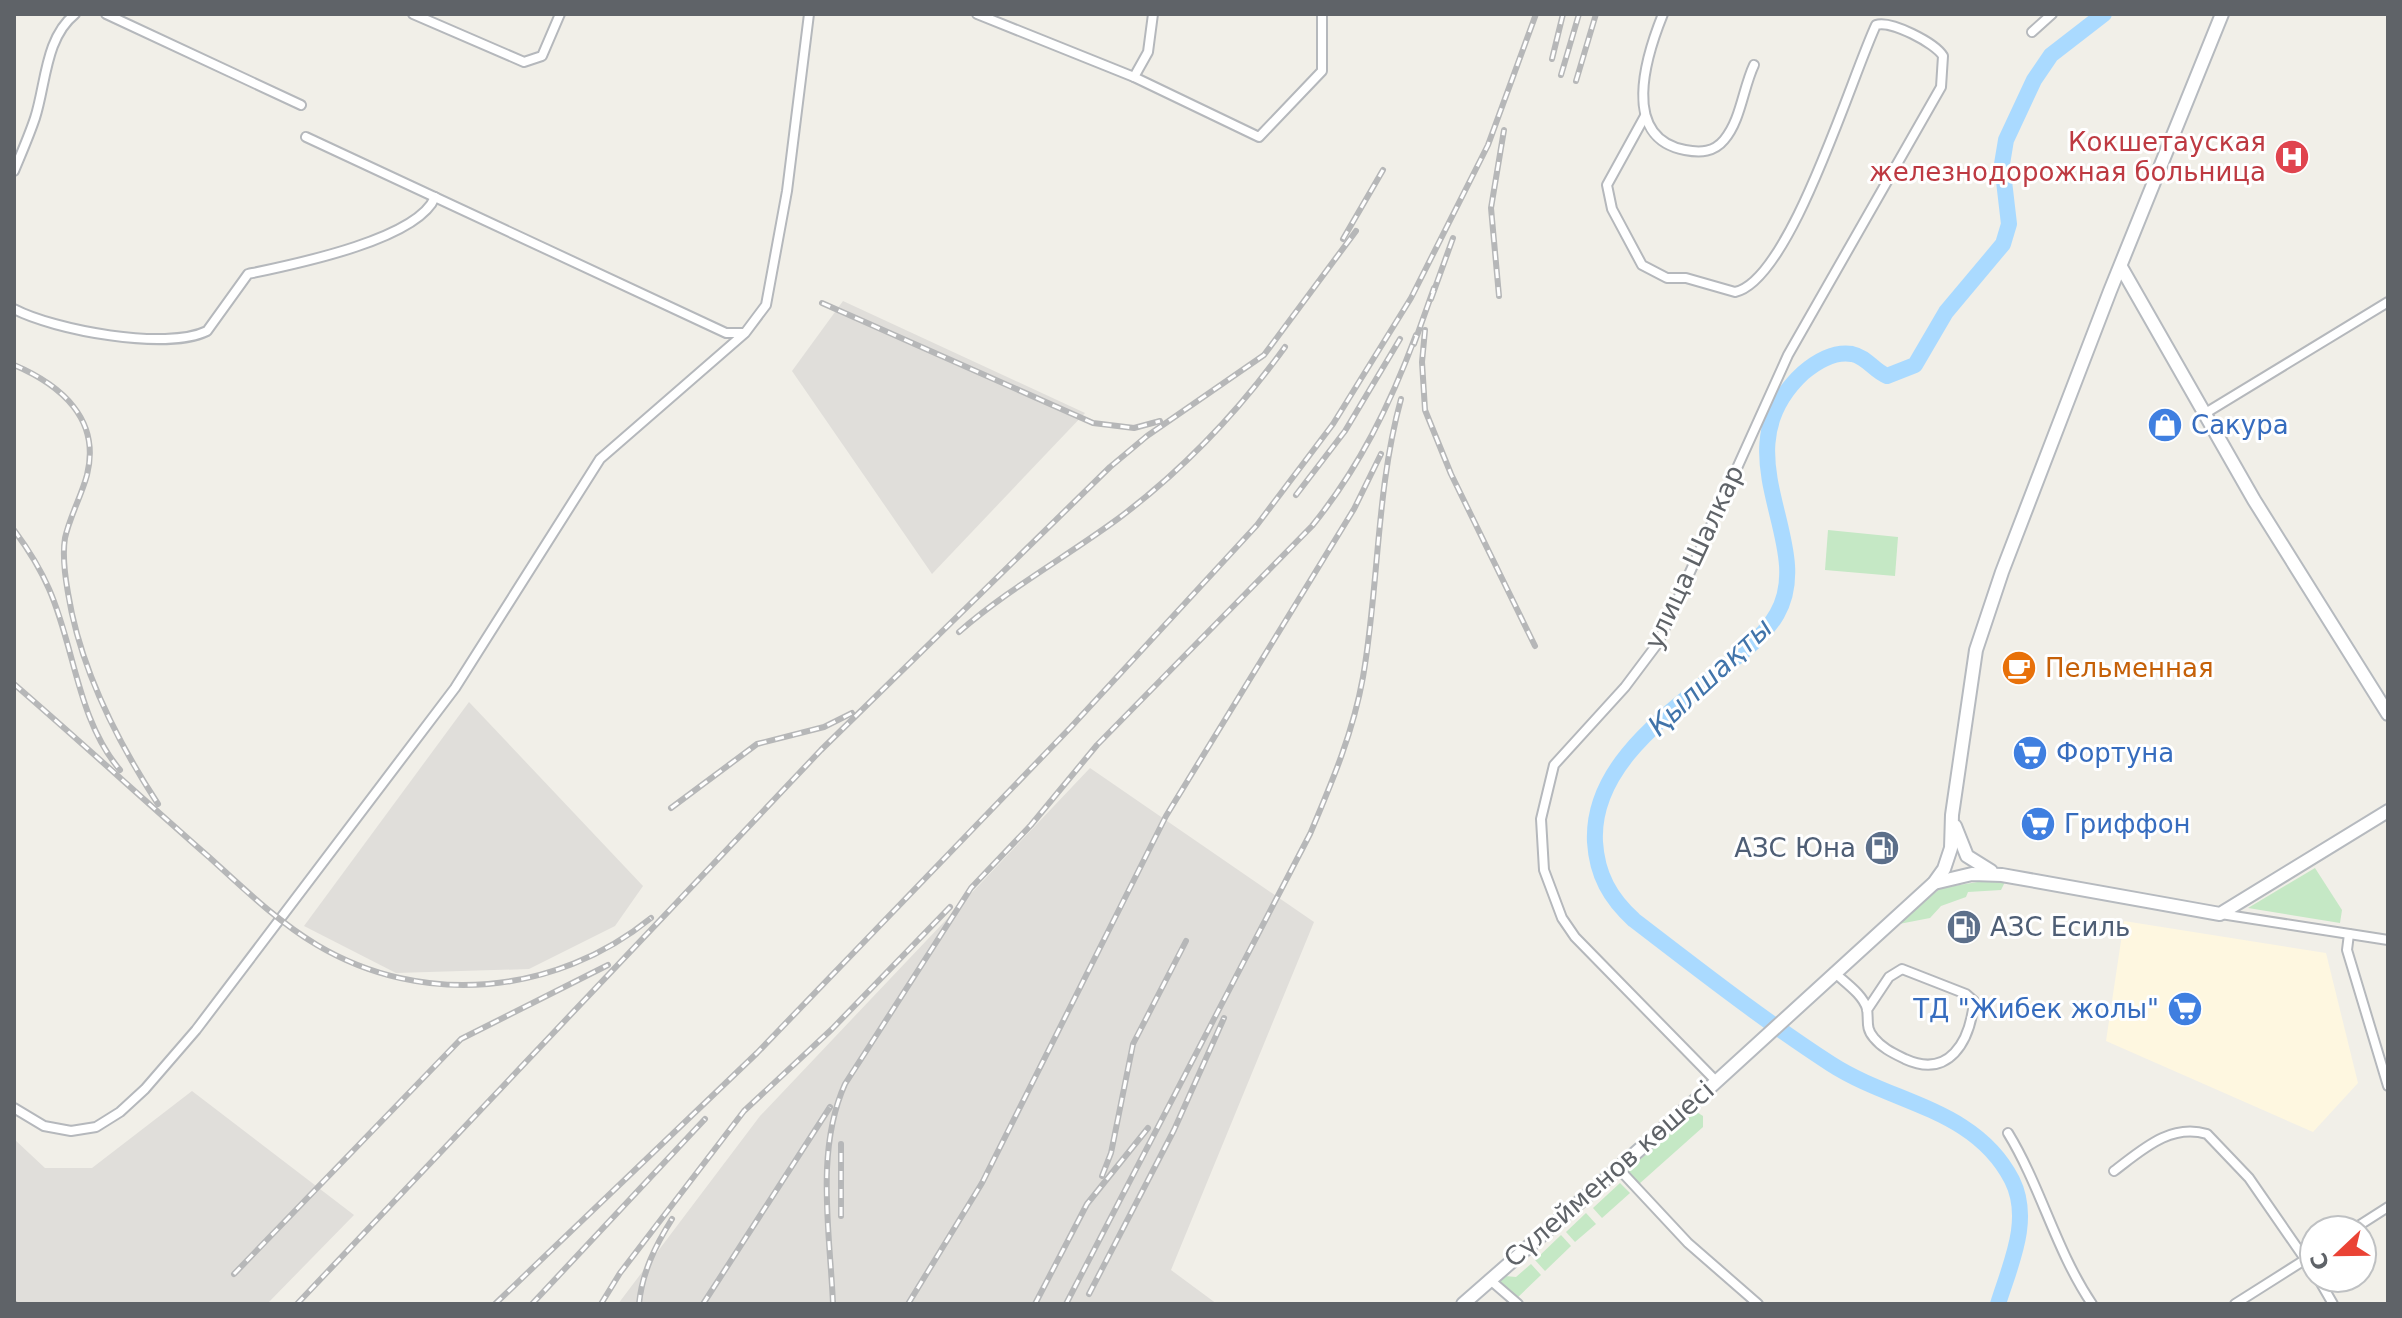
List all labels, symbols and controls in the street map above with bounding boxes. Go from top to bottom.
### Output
place label: Кокшетауская железнодорожная больница [1869,127,2266,187]
hospital icon: Кокшетауская железнодорожная больница [2273,138,2311,176]
shop icon: Сакура [2146,406,2184,444]
place label: Сакура [2191,410,2289,440]
street label: улица Шалкар [1638,460,1750,654]
water label: Қылшақты [1641,611,1779,743]
cafe icon: Пельменная [2000,649,2038,687]
place label: Пельменная [2045,653,2214,683]
supermarket icon: Фортуна [2011,734,2049,772]
place label: Фортуна [2056,738,2174,768]
supermarket icon: Гриффон [2019,805,2057,843]
place label: Гриффон [2064,809,2191,839]
fuel station icon: АЗС Юна [1863,829,1901,867]
place label: АЗС Юна [1734,833,1856,863]
fuel station icon: АЗС Есиль [1945,908,1983,946]
place label: АЗС Есиль [1990,912,2130,942]
supermarket icon: ТД "Жибек жолы" [2166,990,2204,1028]
place label: ТД "Жибек жолы" [1912,994,2159,1024]
street label: Сүлейменов көшесі [1498,1075,1720,1273]
north arrow [2298,1214,2378,1294]
text: С [2305,1249,2335,1273]

